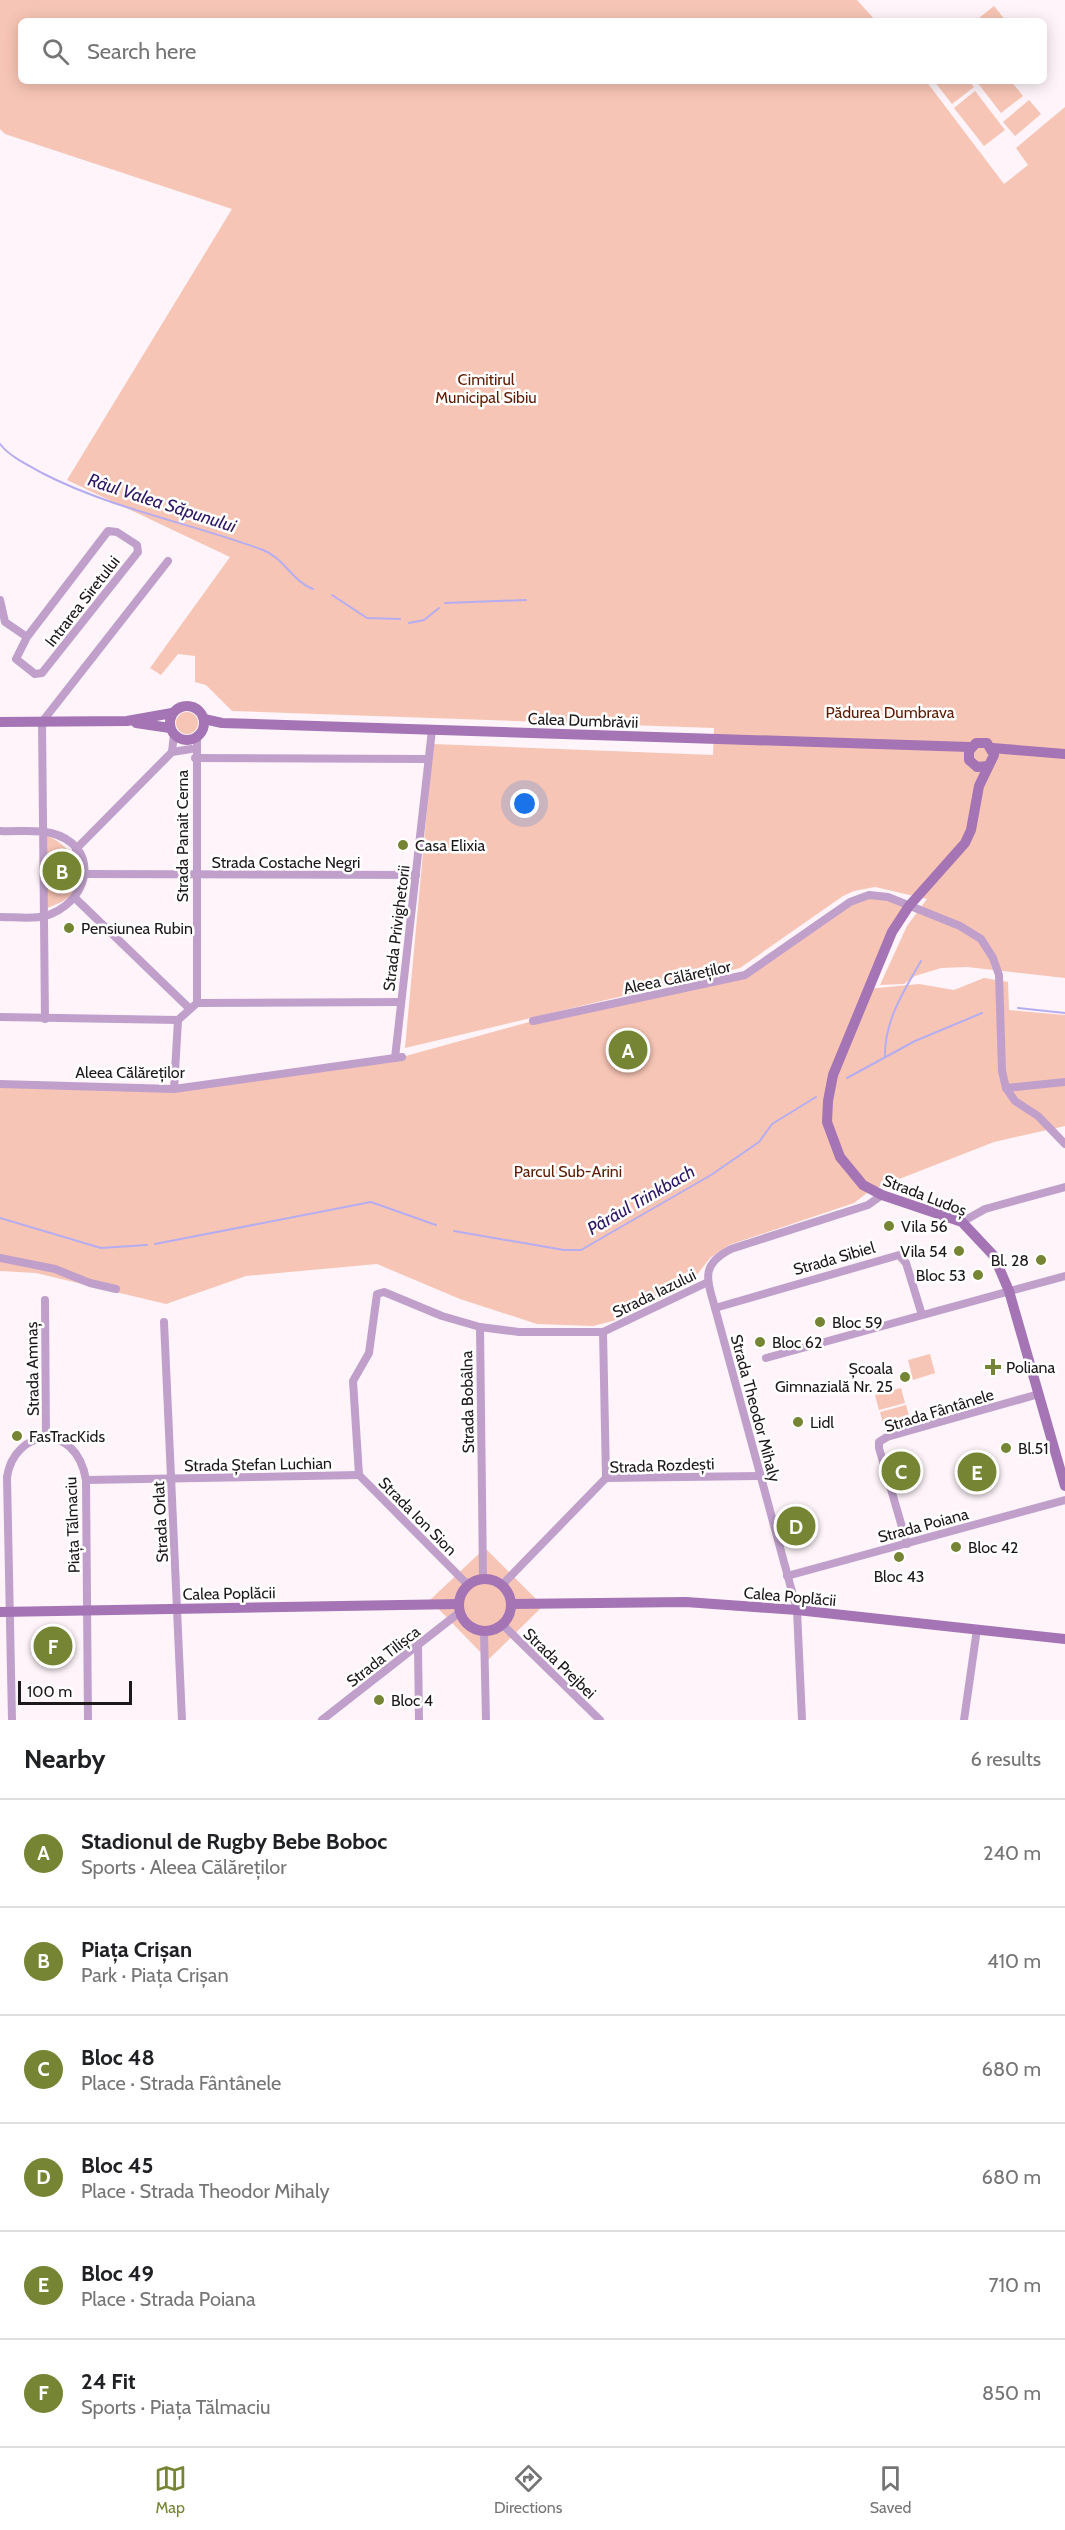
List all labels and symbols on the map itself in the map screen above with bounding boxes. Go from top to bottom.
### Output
park label: Cimitirul Municipal Sibiu [435,370,537,407]
water label: Râul Valea Săpunului [85,469,240,538]
street label: Intrarea Siretului [41,552,124,651]
park label: Pădurea Dumbrava [826,703,955,722]
street label: Calea Dumbrăvii [527,709,639,732]
street label: Strada Panait Cerna [173,769,192,902]
your location [510,789,539,818]
place label: Casa Elixia [415,836,485,855]
marker: Casa Elixia [396,838,410,852]
pin: B [42,848,82,894]
street label: Strada Costache Negri [212,853,360,872]
street label: Strada Privighetorii [379,864,414,992]
place label: Pensiunea Rubin [81,919,193,938]
marker: Pensiunea Rubin [62,921,76,935]
street label: Aleea Călăreților [622,957,734,999]
pin: A [608,1028,648,1072]
street label: Aleea Călăreților [75,1063,186,1083]
water label: Pârâul Trinkbach [583,1160,699,1240]
park label: Parcul Sub-Arini [514,1162,622,1181]
street label: Strada Ludoș [880,1171,970,1221]
place label: Vila 56 [901,1217,948,1236]
marker: Vila 56 [882,1219,896,1233]
street label: Strada Sibiel [791,1238,877,1279]
place label: Vila 54 [900,1242,947,1261]
marker: Vila 54 [952,1244,966,1258]
place label: Bl. 28 [991,1251,1029,1270]
marker: Bl. 28 [1034,1253,1048,1267]
street label: Strada Iazului [609,1265,699,1322]
place label: Bloc 53 [916,1266,966,1285]
marker: Bloc 53 [971,1268,985,1282]
place label: Bloc 59 [832,1313,883,1332]
marker: Bloc 59 [813,1315,827,1329]
street label: Strada Amnaș [22,1321,44,1416]
street label: Strada Theodor Mihaly [727,1332,784,1484]
place label: Bloc 62 [772,1333,822,1352]
marker: Bloc 62 [753,1335,767,1349]
street label: Strada Bobâlna [457,1350,478,1453]
marker: Poliana [984,1358,1002,1376]
place label: Poliana [1006,1358,1056,1377]
place label: Școala Gimnazială Nr. 25 [775,1359,893,1396]
marker: Școala Gimnazială Nr. 25 [898,1370,912,1384]
street label: Strada Fântânele [882,1385,996,1436]
place label: Lidl [810,1413,834,1432]
marker: Lidl [791,1415,805,1429]
place label: FasTracKids [29,1427,105,1446]
marker: FasTracKids [10,1429,24,1443]
place label: Bl.51 [1018,1439,1048,1458]
marker: Bl.51 [999,1441,1013,1455]
pin: C [882,1448,920,1494]
pin: E [958,1450,996,1494]
street label: Strada Ștefan Luchian [184,1454,332,1476]
street label: Strada Rozdești [609,1454,715,1478]
street label: Strada Ion Sion [375,1473,461,1559]
street label: Piața Tălmaciu [61,1476,85,1574]
street label: Strada Orlat [149,1480,172,1563]
pin: D [776,1504,816,1549]
street label: Strada Poiana [876,1504,971,1547]
place label: Bloc 42 [968,1538,1018,1557]
marker: Bloc 42 [949,1540,963,1554]
marker: Bloc 43 [892,1550,906,1564]
place label: Bloc 43 [874,1567,924,1586]
street label: Calea Poplăcii [182,1583,276,1604]
street label: Calea Poplăcii [743,1583,837,1610]
street label: Strada Tilișca [343,1622,425,1692]
pin: F [34,1624,72,1668]
street label: Strada Prejbei [520,1624,600,1703]
scale bar [18,1678,132,1706]
place label: Bloc 4 [391,1691,433,1710]
marker: Bloc 4 [372,1693,386,1707]

